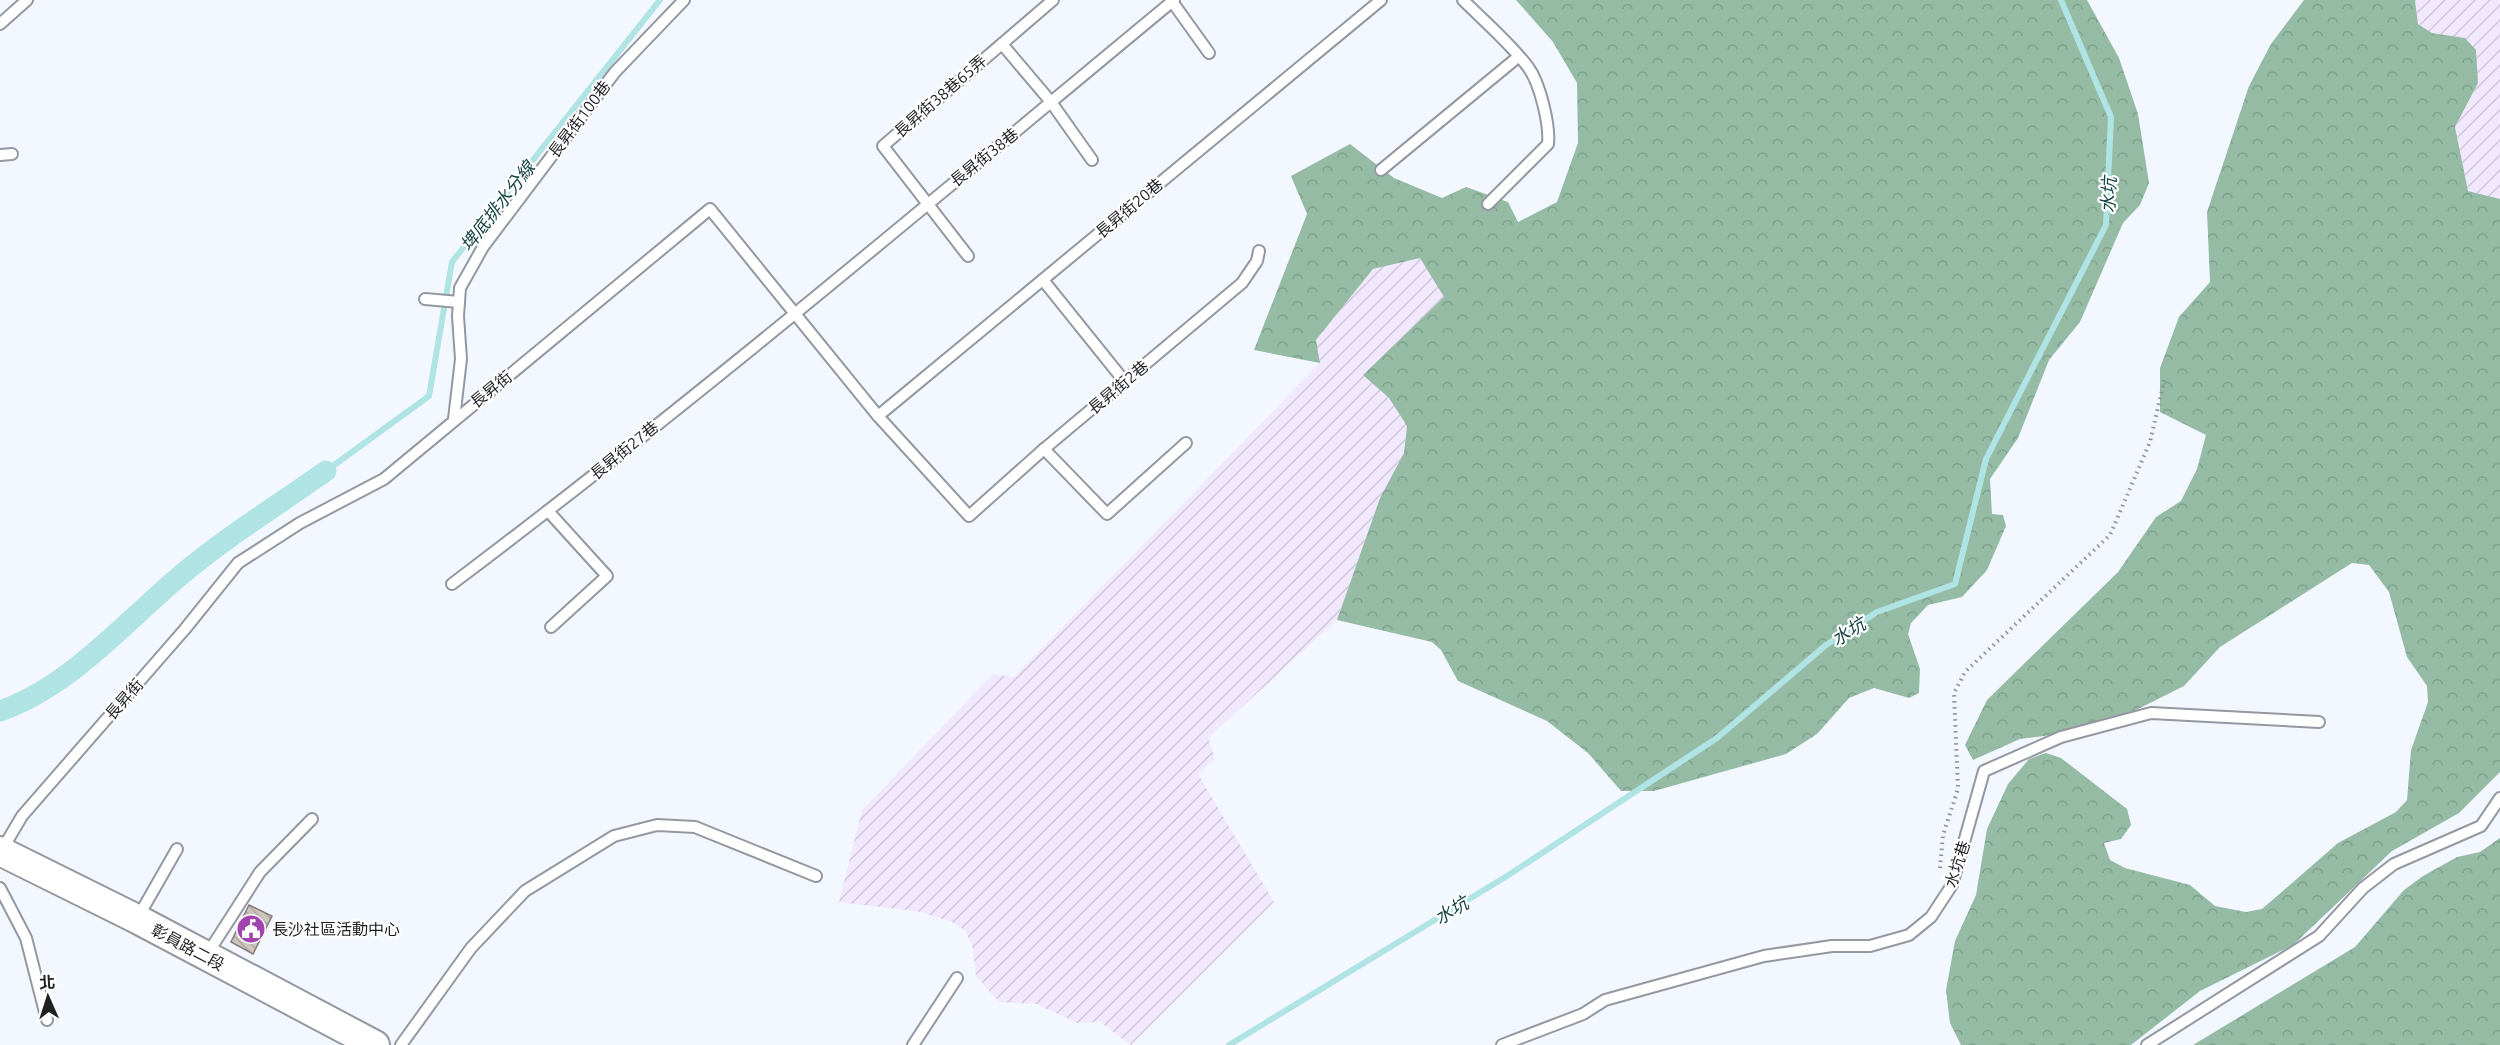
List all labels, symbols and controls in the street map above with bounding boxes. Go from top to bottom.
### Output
street label: 長昇街38巷65弄 [890,51,990,141]
street label: 長昇街100巷 [544,77,614,161]
street label: 長昇街38巷 [946,124,1022,190]
water label: 埤底排水分線 [456,156,539,255]
water label: 水坑 [2097,174,2119,213]
street label: 長昇街20巷 [1092,175,1166,241]
street label: 長昇街2巷 [1084,357,1152,417]
street label: 長昇街 [467,367,515,411]
street label: 長昇街27巷 [586,417,662,483]
water label: 水坑 [1827,611,1871,649]
street label: 長昇街 [101,675,147,723]
street label: 水坑巷 [1941,838,1973,890]
water label: 水坑 [1430,891,1474,928]
public building icon: 長沙社區活動中心 [235,913,267,945]
street label: 彰員路二段 [148,920,228,974]
place label: 長沙社區活動中心 [272,920,400,938]
north arrow [18,967,78,1027]
text: 北 [39,973,56,991]

